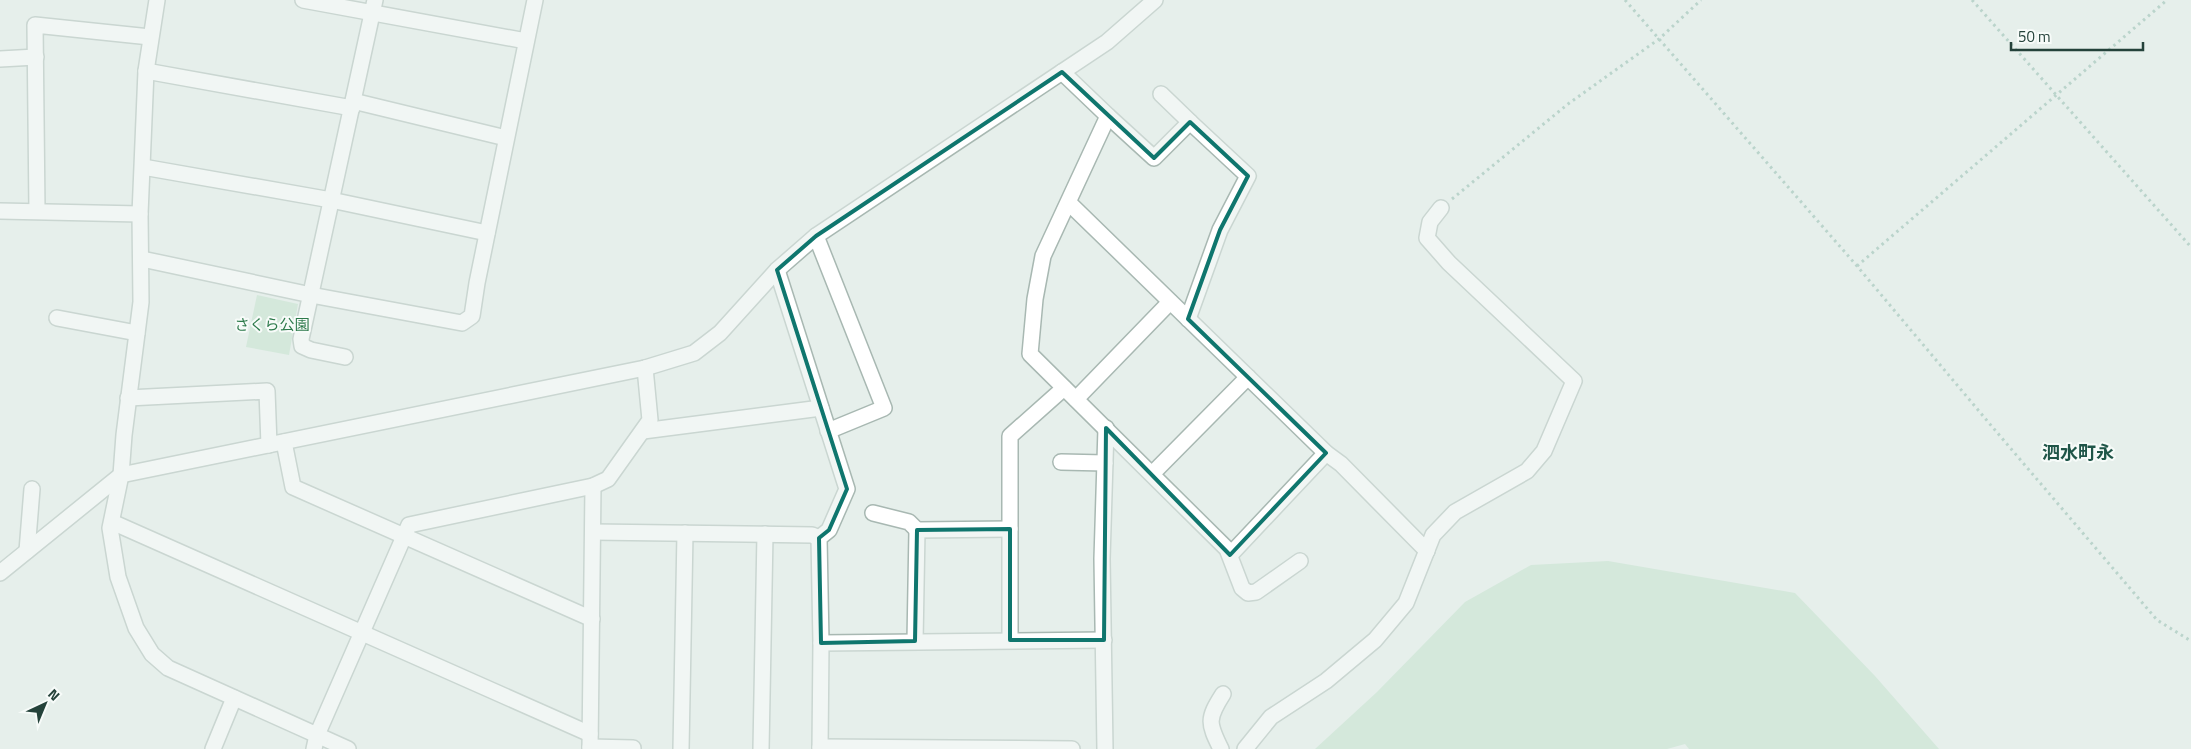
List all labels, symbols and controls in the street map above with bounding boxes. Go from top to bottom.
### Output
scale bar [2011,20,2144,52]
text: 50 m [2018,25,2051,48]
park label: さくら公園 [234,313,310,336]
district label: 泗水町永 [2042,439,2114,466]
north arrow [20,679,70,729]
text: N [44,683,65,705]

